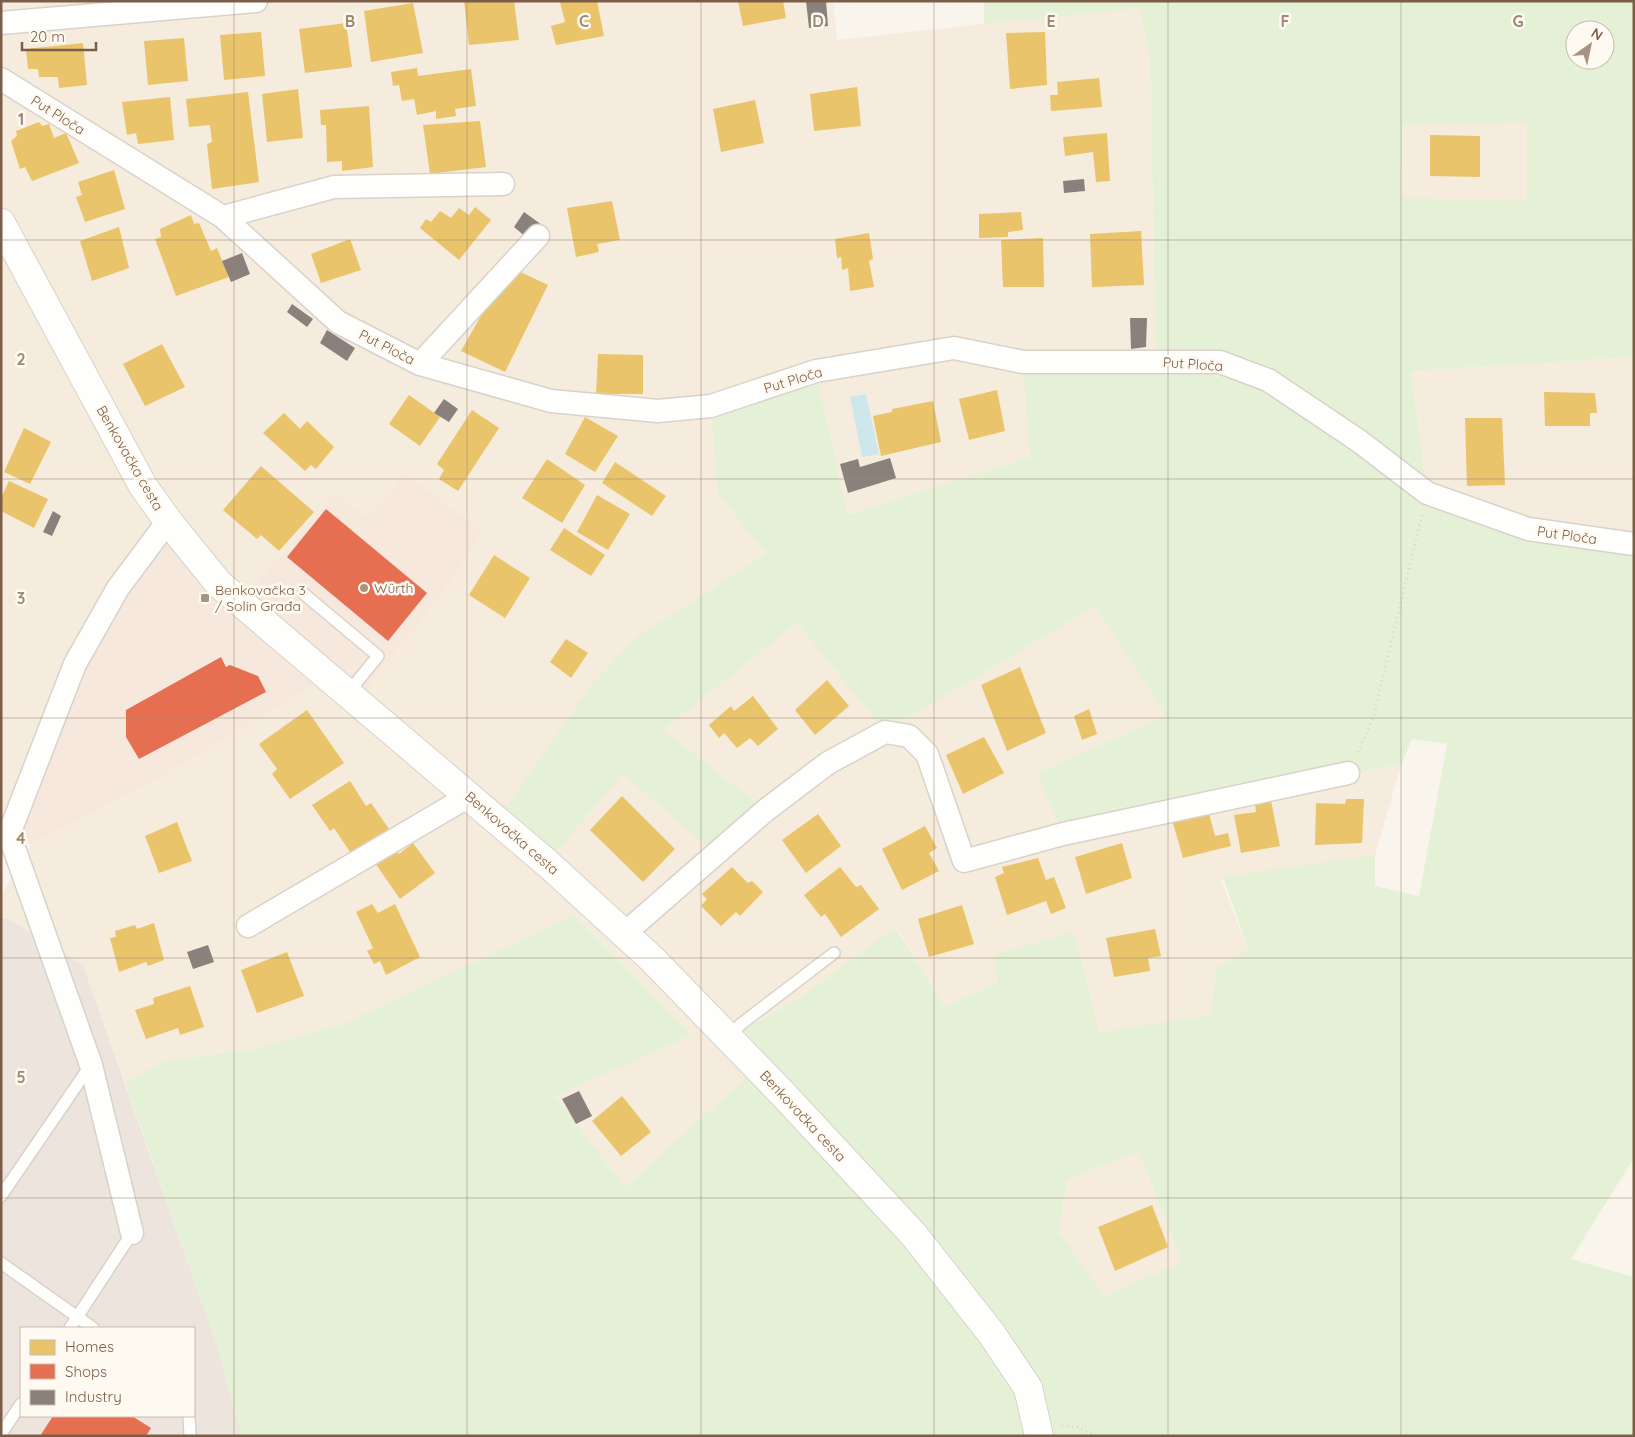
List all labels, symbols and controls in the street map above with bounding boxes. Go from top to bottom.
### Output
text: B [345,11,355,31]
text: C [579,11,589,31]
text: D [812,11,824,31]
text: E [1046,11,1056,31]
text: F [1281,11,1290,31]
text: G [1512,11,1524,31]
scale bar [22,20,96,52]
north arrow [1565,20,1615,70]
text: N [1588,24,1606,44]
text: 20 m [30,27,65,46]
street label: Put Ploča [28,91,88,139]
text: 1 [18,109,24,129]
street label: Put Ploča [356,325,418,369]
text: 2 [16,349,26,369]
street label: Put Ploča [1162,353,1224,375]
street label: Put Ploča [761,363,825,397]
street label: Benkovačka cesta [93,402,167,514]
street label: Put Ploča [1536,522,1598,548]
place label: Würth [374,579,413,597]
place label: Benkovačka 3 / Solin Građa [215,581,306,615]
marker: Würth [358,582,370,594]
text: 3 [17,588,25,608]
marker: Benkovačka 3 / Solin Građa [199,592,211,604]
street label: Benkovačka cesta [461,787,563,879]
text: 4 [16,828,26,848]
text: 5 [16,1067,26,1087]
street label: Benkovačka cesta [756,1067,850,1165]
legend [20,1327,195,1417]
text: Homes [65,1337,114,1356]
text: Shops [65,1362,107,1381]
text: Industry [65,1387,122,1406]

